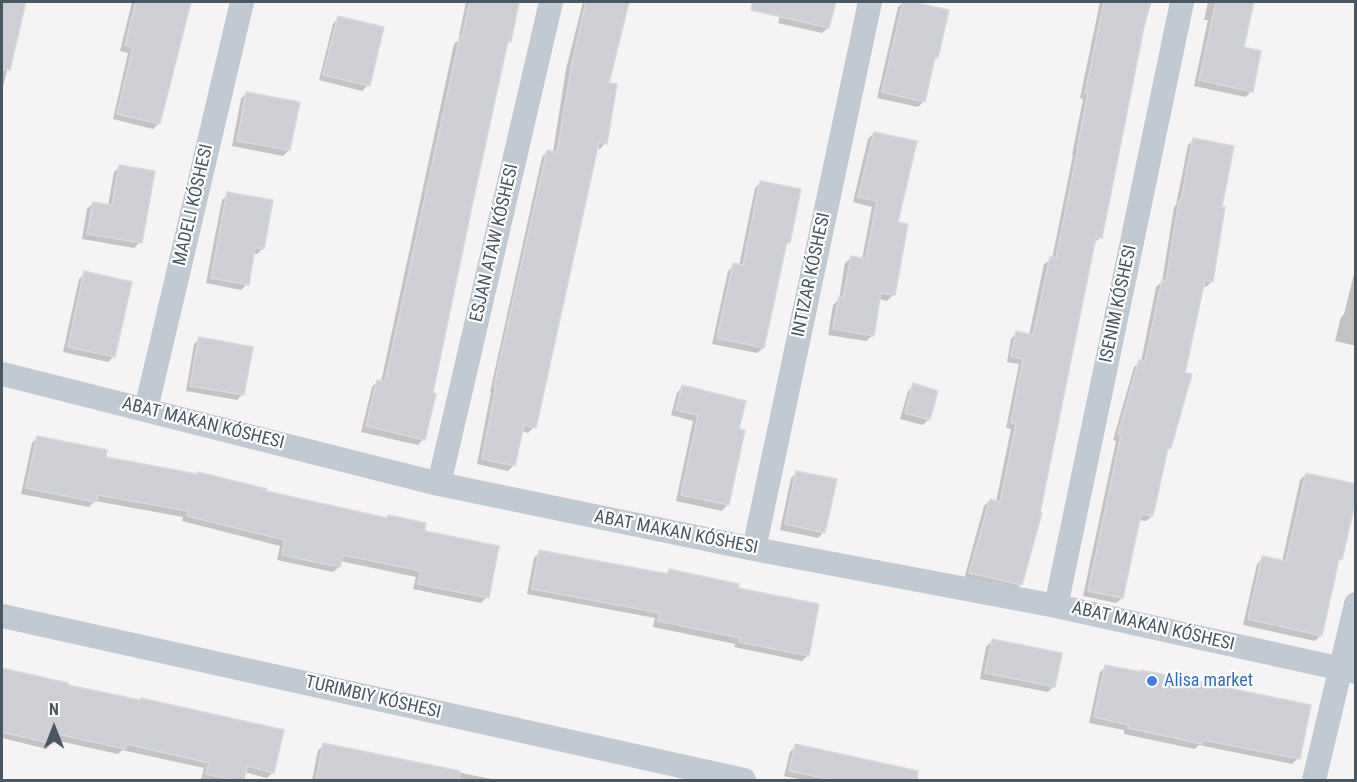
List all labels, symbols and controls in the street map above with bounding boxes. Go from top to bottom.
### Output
street label: MADELI KÓSHESI [170,142,218,268]
street label: ESJAN ATAW KÓSHESI [466,162,524,324]
street label: INTIZAR KÓSHESI [788,211,836,339]
street label: ISENIM KÓSHESI [1096,243,1142,365]
street label: ABAT MAKAN KÓSHESI [120,393,286,455]
street label: ABAT MAKAN KÓSHESI [592,507,760,559]
street label: ABAT MAKAN KÓSHESI [1070,598,1236,656]
place label: Alisa market [1164,670,1253,692]
street label: TURIMBIY KÓSHESI [303,672,443,724]
marker: Alisa market [1145,674,1159,688]
north arrow [24,698,84,758]
text: N [49,700,59,719]

